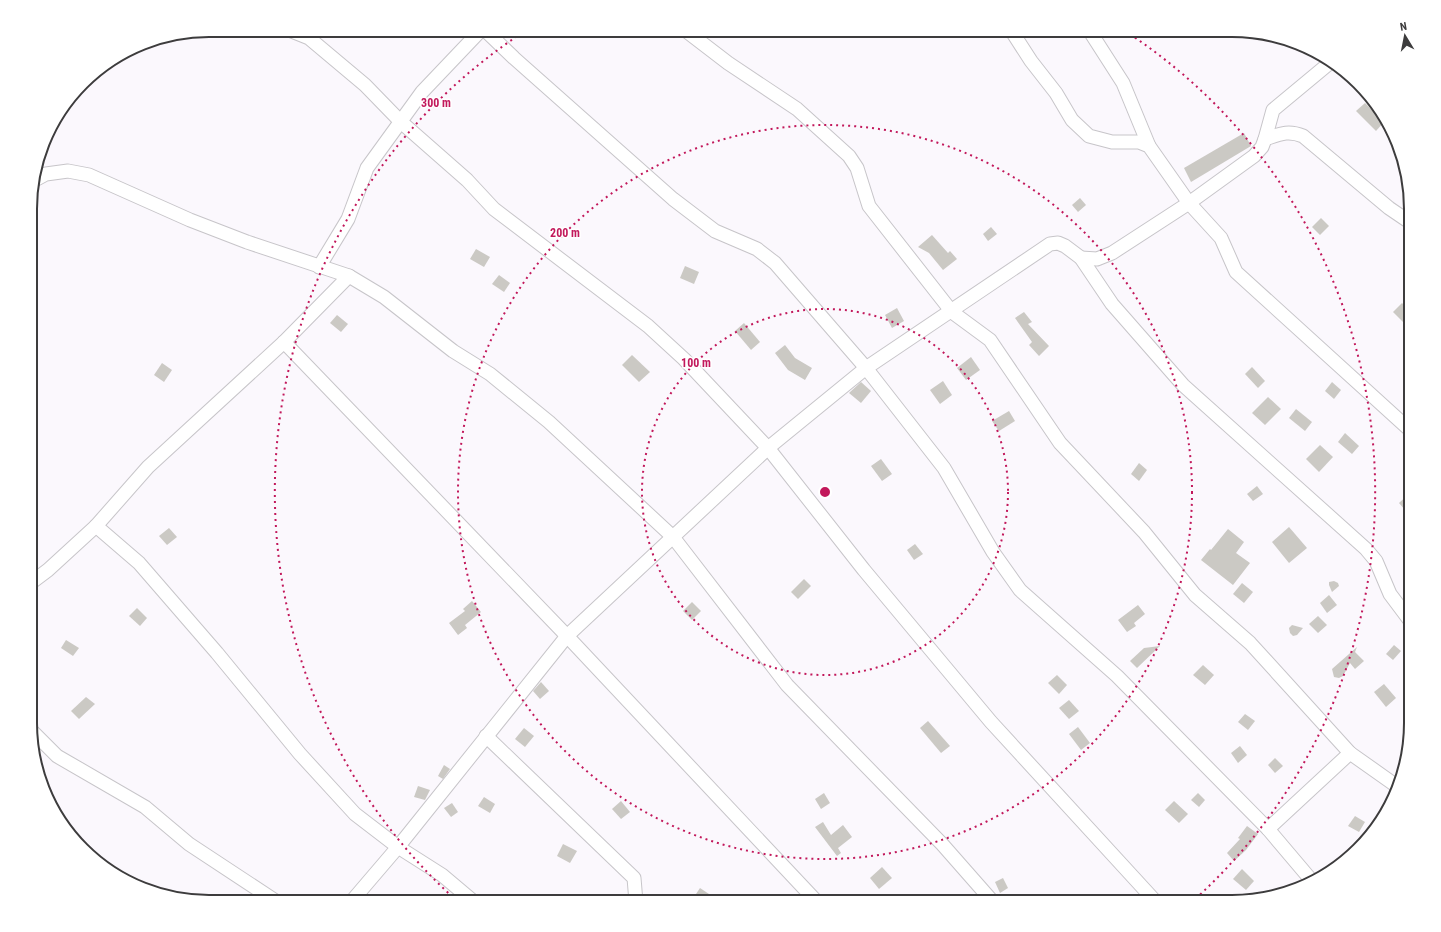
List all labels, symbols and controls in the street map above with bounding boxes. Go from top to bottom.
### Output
north arrow [1385,16,1425,56]
text: N [1399,20,1408,34]
text: 300 m [421,96,451,110]
text: 200 m [550,226,580,240]
text: 100 m [681,356,711,370]
centre of rings [818,485,832,499]

